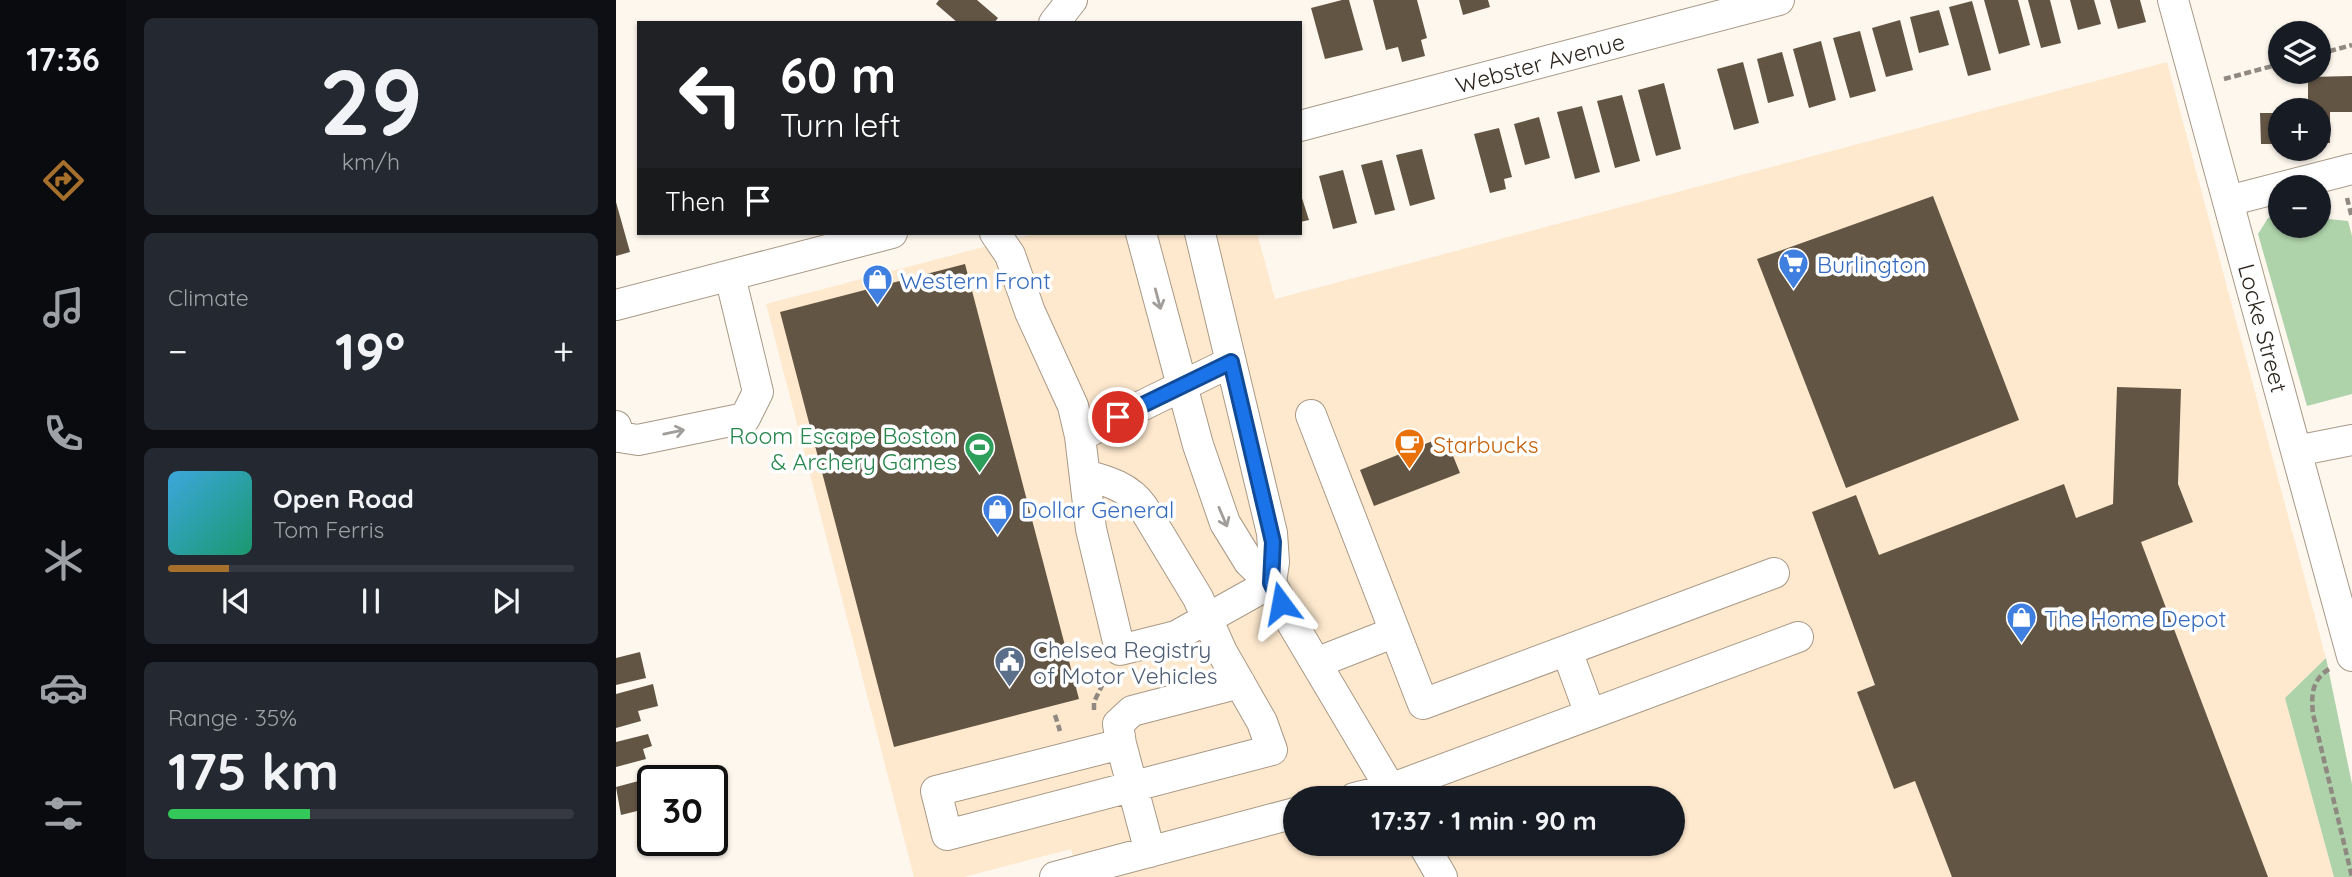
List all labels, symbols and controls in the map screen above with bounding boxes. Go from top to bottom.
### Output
map controls [2268,21,2331,238]
button: layers [2268,21,2331,84]
street label: Webster Avenue [1452,26,1628,100]
text: 17:36 [26,39,100,79]
text: 29 [319,44,423,158]
text: 60 m [780,44,896,105]
icon: left [665,49,756,140]
button: + [2268,98,2331,161]
text: Turn left [780,105,901,145]
text: km/h [342,147,400,176]
icon: directions [39,156,88,205]
button: − [2268,175,2331,238]
icon: arrive [739,182,777,220]
text: Then [665,185,725,218]
supermarket icon: Burlington [1777,247,1811,291]
place label: Burlington [1817,250,1927,279]
street label: Locke Street [2232,261,2294,396]
shop icon: Western Front [860,263,894,307]
place label: Western Front [900,266,1051,295]
icon: music [39,283,88,332]
text: Climate [168,283,249,312]
one-way arrow [1152,287,1165,309]
text: 19° [335,318,405,383]
text: − [168,327,188,375]
text: + [553,327,574,375]
pin [1088,387,1148,447]
icon: arrive [1099,398,1137,436]
icon: phone [39,409,88,458]
place label: Room Escape Boston & Archery Games [729,421,957,476]
one-way arrow [662,425,685,439]
cafe icon: Starbucks [1393,427,1427,471]
place label: Starbucks [1433,430,1538,459]
sports icon: Room Escape Boston & Archery Games [963,431,997,475]
text: Open Road [273,482,414,515]
shop icon: Dollar General [981,492,1015,536]
place label: Dollar General [1021,495,1174,524]
one-way arrow [1217,505,1230,527]
text: Tom Ferris [273,515,384,544]
icon: climate [39,536,88,585]
position arrow [1244,566,1318,640]
icon: previous [217,582,255,620]
icon: pause [352,582,390,620]
icon: next [487,582,525,620]
shop icon: The Home Depot [2004,601,2038,645]
place label: The Home Depot [2044,604,2226,633]
place label: Chelsea Registry of Motor Vehicles [1033,635,1218,690]
public building icon: Chelsea Registry of Motor Vehicles [993,645,1027,689]
icon: car [39,663,88,712]
text: Range · 35% [168,703,297,732]
text: 175 km [168,738,339,803]
speed limit sign: 30 [637,765,728,856]
icon: filters [39,789,88,838]
text: 17:37 · 1 min · 90 m [1371,804,1597,837]

